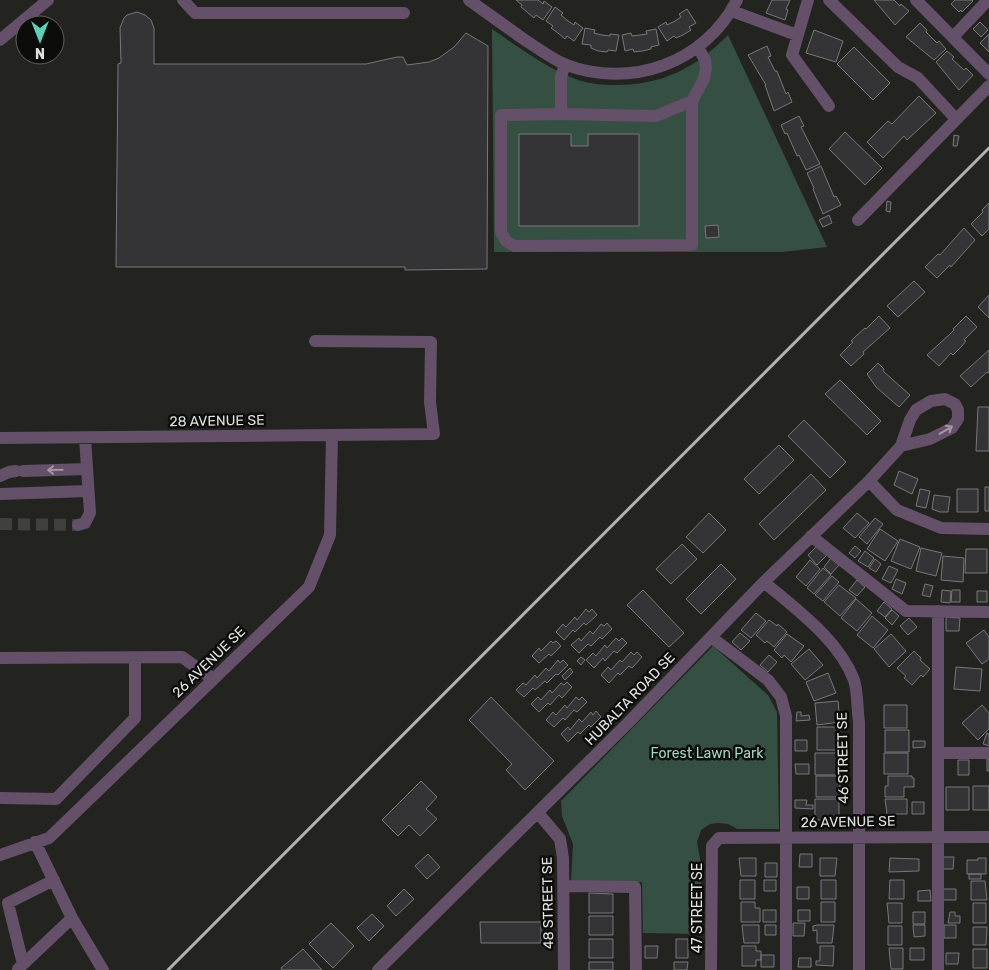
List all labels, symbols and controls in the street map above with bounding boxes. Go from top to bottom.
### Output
north arrow [15,15,65,65]
text: N [35,44,45,61]
street label: 28 AVENUE SE [169,412,265,430]
one-way arrow [939,425,953,436]
one-way arrow [47,465,64,475]
street label: 26 AVENUE SE [169,623,249,701]
street label: HUBALTA ROAD SE [581,649,679,749]
street label: 46 STREET SE [834,712,852,804]
park label: Forest Lawn Park [651,745,764,762]
street label: 26 AVENUE SE [800,813,896,831]
street label: 48 STREET SE [539,857,557,949]
street label: 47 STREET SE [689,863,706,953]

